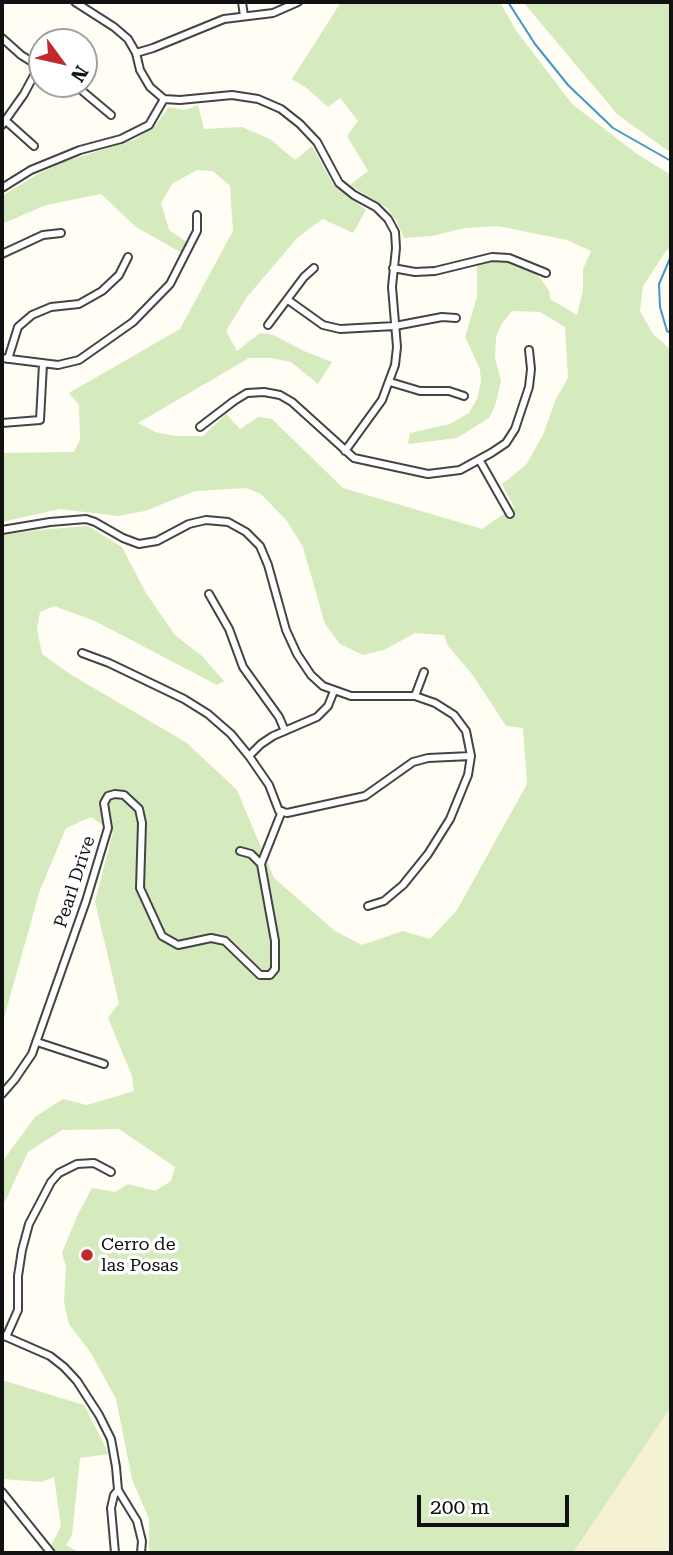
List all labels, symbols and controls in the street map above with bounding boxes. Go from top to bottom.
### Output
north arrow [28,28,98,98]
text: N [66,61,93,86]
street label: Pearl Drive [50,833,100,931]
place label: Cerro de las Posas [101,1234,178,1276]
marker: Cerro de las Posas [79,1247,95,1263]
scale bar [421,1482,573,1526]
text: 200 m [430,1495,490,1519]

